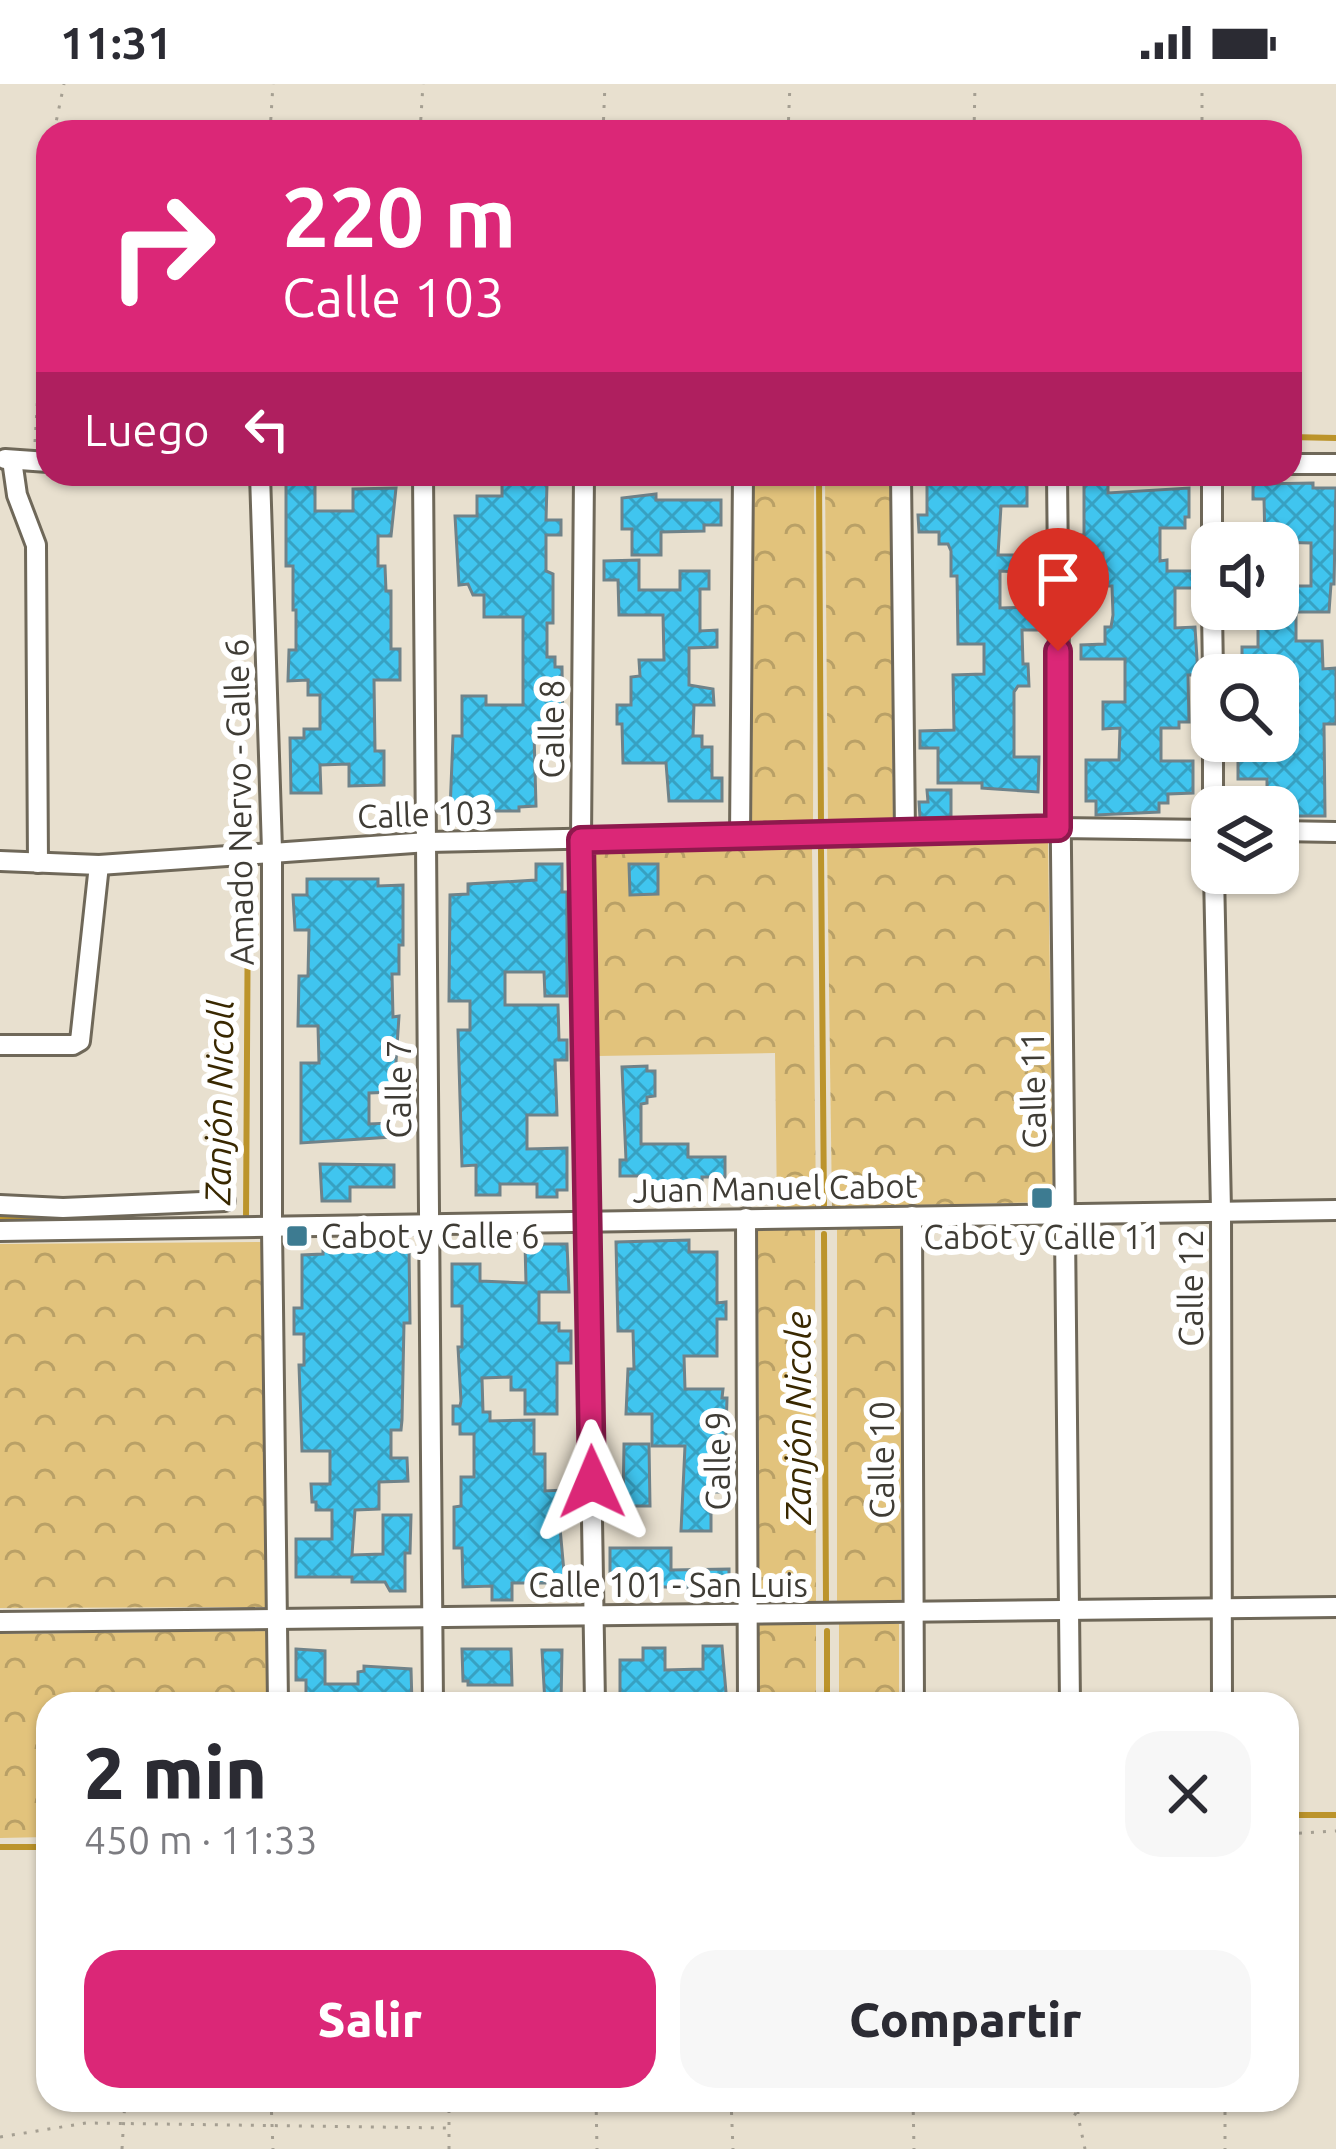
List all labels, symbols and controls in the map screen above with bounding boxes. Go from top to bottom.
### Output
text: 11:31 [60,17,173,68]
icon: right [84,168,240,324]
text: 220 m [282,169,516,263]
text: Calle 103 [282,267,505,327]
icon: left [234,396,300,462]
text: Luego [84,404,210,455]
map controls [1191,522,1299,894]
button: sound [1191,522,1299,630]
pin [1007,528,1109,651]
icon: arrive [1025,546,1091,612]
street label: Amado Nervo - Calle 6 [217,638,260,966]
button: search [1191,654,1299,762]
street label: Calle 8 [533,680,570,778]
button: layers [1191,786,1299,894]
street label: Calle 103 [356,793,494,834]
water label: Zanjón Nicoll [196,999,241,1206]
street label: Calle 11 [1013,1031,1052,1149]
street label: Calle 7 [380,1040,417,1138]
street label: Juan Manuel Cabot [632,1167,918,1208]
marker: Cabot y Calle 11 [1029,1185,1055,1211]
place label: Cabot y Calle 6 [321,1217,540,1254]
place label: Cabot y Calle 11 [923,1218,1161,1255]
marker: Cabot y Calle 6 [284,1223,310,1249]
street label: Calle 12 [1172,1229,1209,1347]
water label: Zanjón Nicole [777,1311,818,1526]
street label: Calle 10 [863,1401,900,1519]
street label: Calle 9 [699,1412,736,1510]
position arrow [529,1419,655,1545]
street label: Calle 101 - San Luis [528,1566,808,1603]
button: close [1125,1731,1251,1857]
text: 2 min [84,1732,267,1813]
text: 450 m · 11:33 [84,1818,318,1861]
button: Salir [84,1950,656,2088]
button: Compartir [680,1950,1251,2088]

